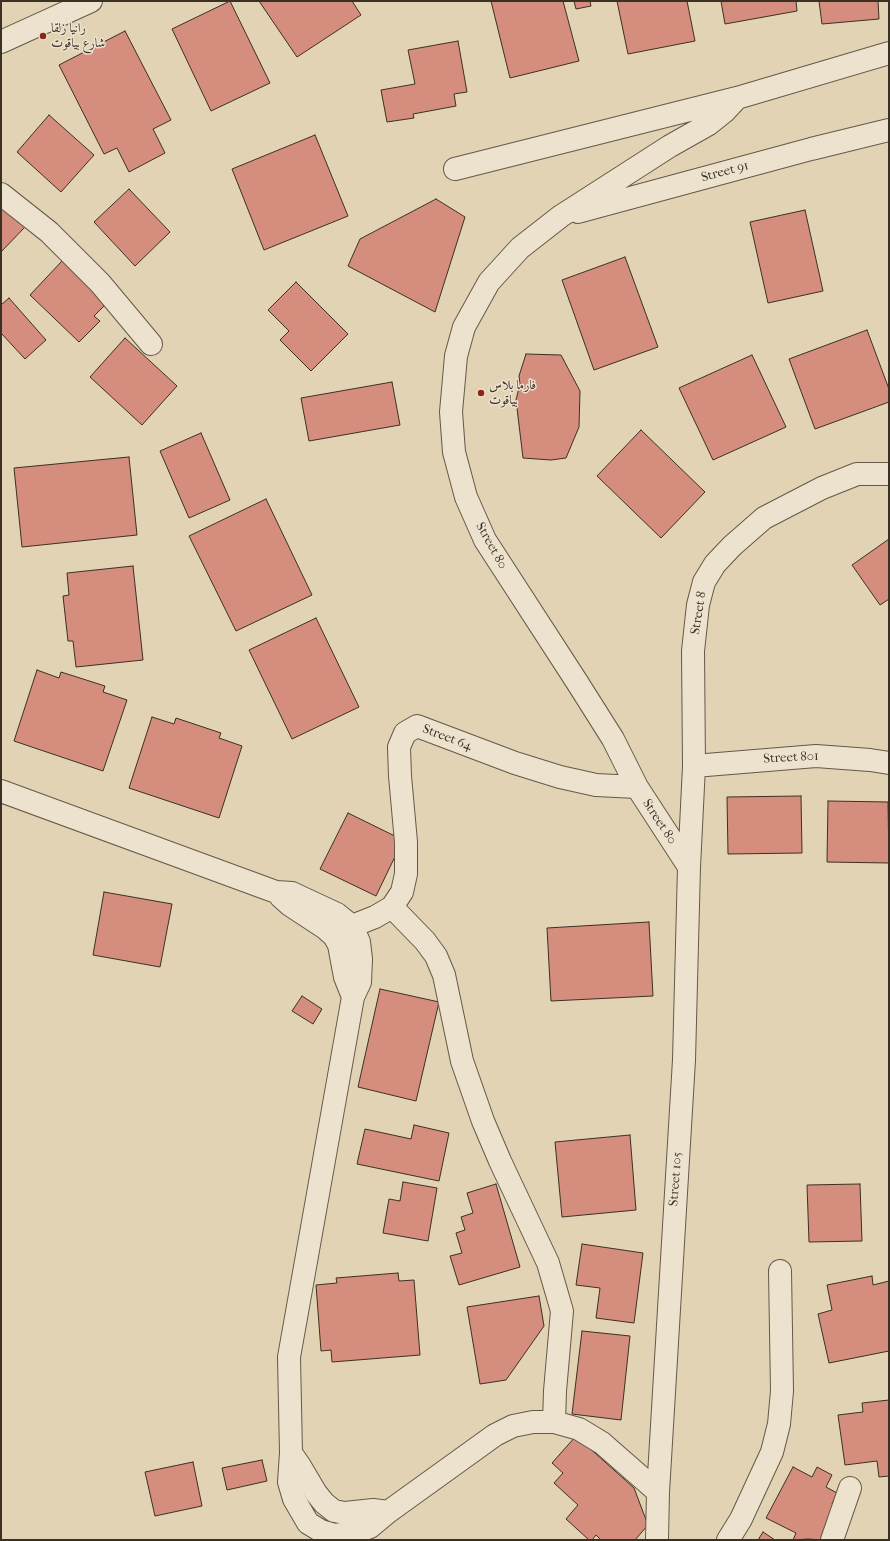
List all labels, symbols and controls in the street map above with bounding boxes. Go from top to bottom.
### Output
place label: رانيا زلقا شارع بياقوت [51,21,105,52]
marker: رانيا زلقا شارع بياقوت [38,31,48,41]
street label: Street 91 [700,158,750,186]
place label: فارما بلاس بياقوت [489,378,536,409]
marker: فارما بلاس بياقوت [476,388,486,398]
street label: Street 80 [472,520,510,572]
street label: Street 8 [688,590,710,636]
street label: Street 64 [420,721,474,755]
street label: Street 801 [763,749,819,767]
street label: Street 80 [639,796,679,848]
street label: Street 105 [666,1151,686,1207]

